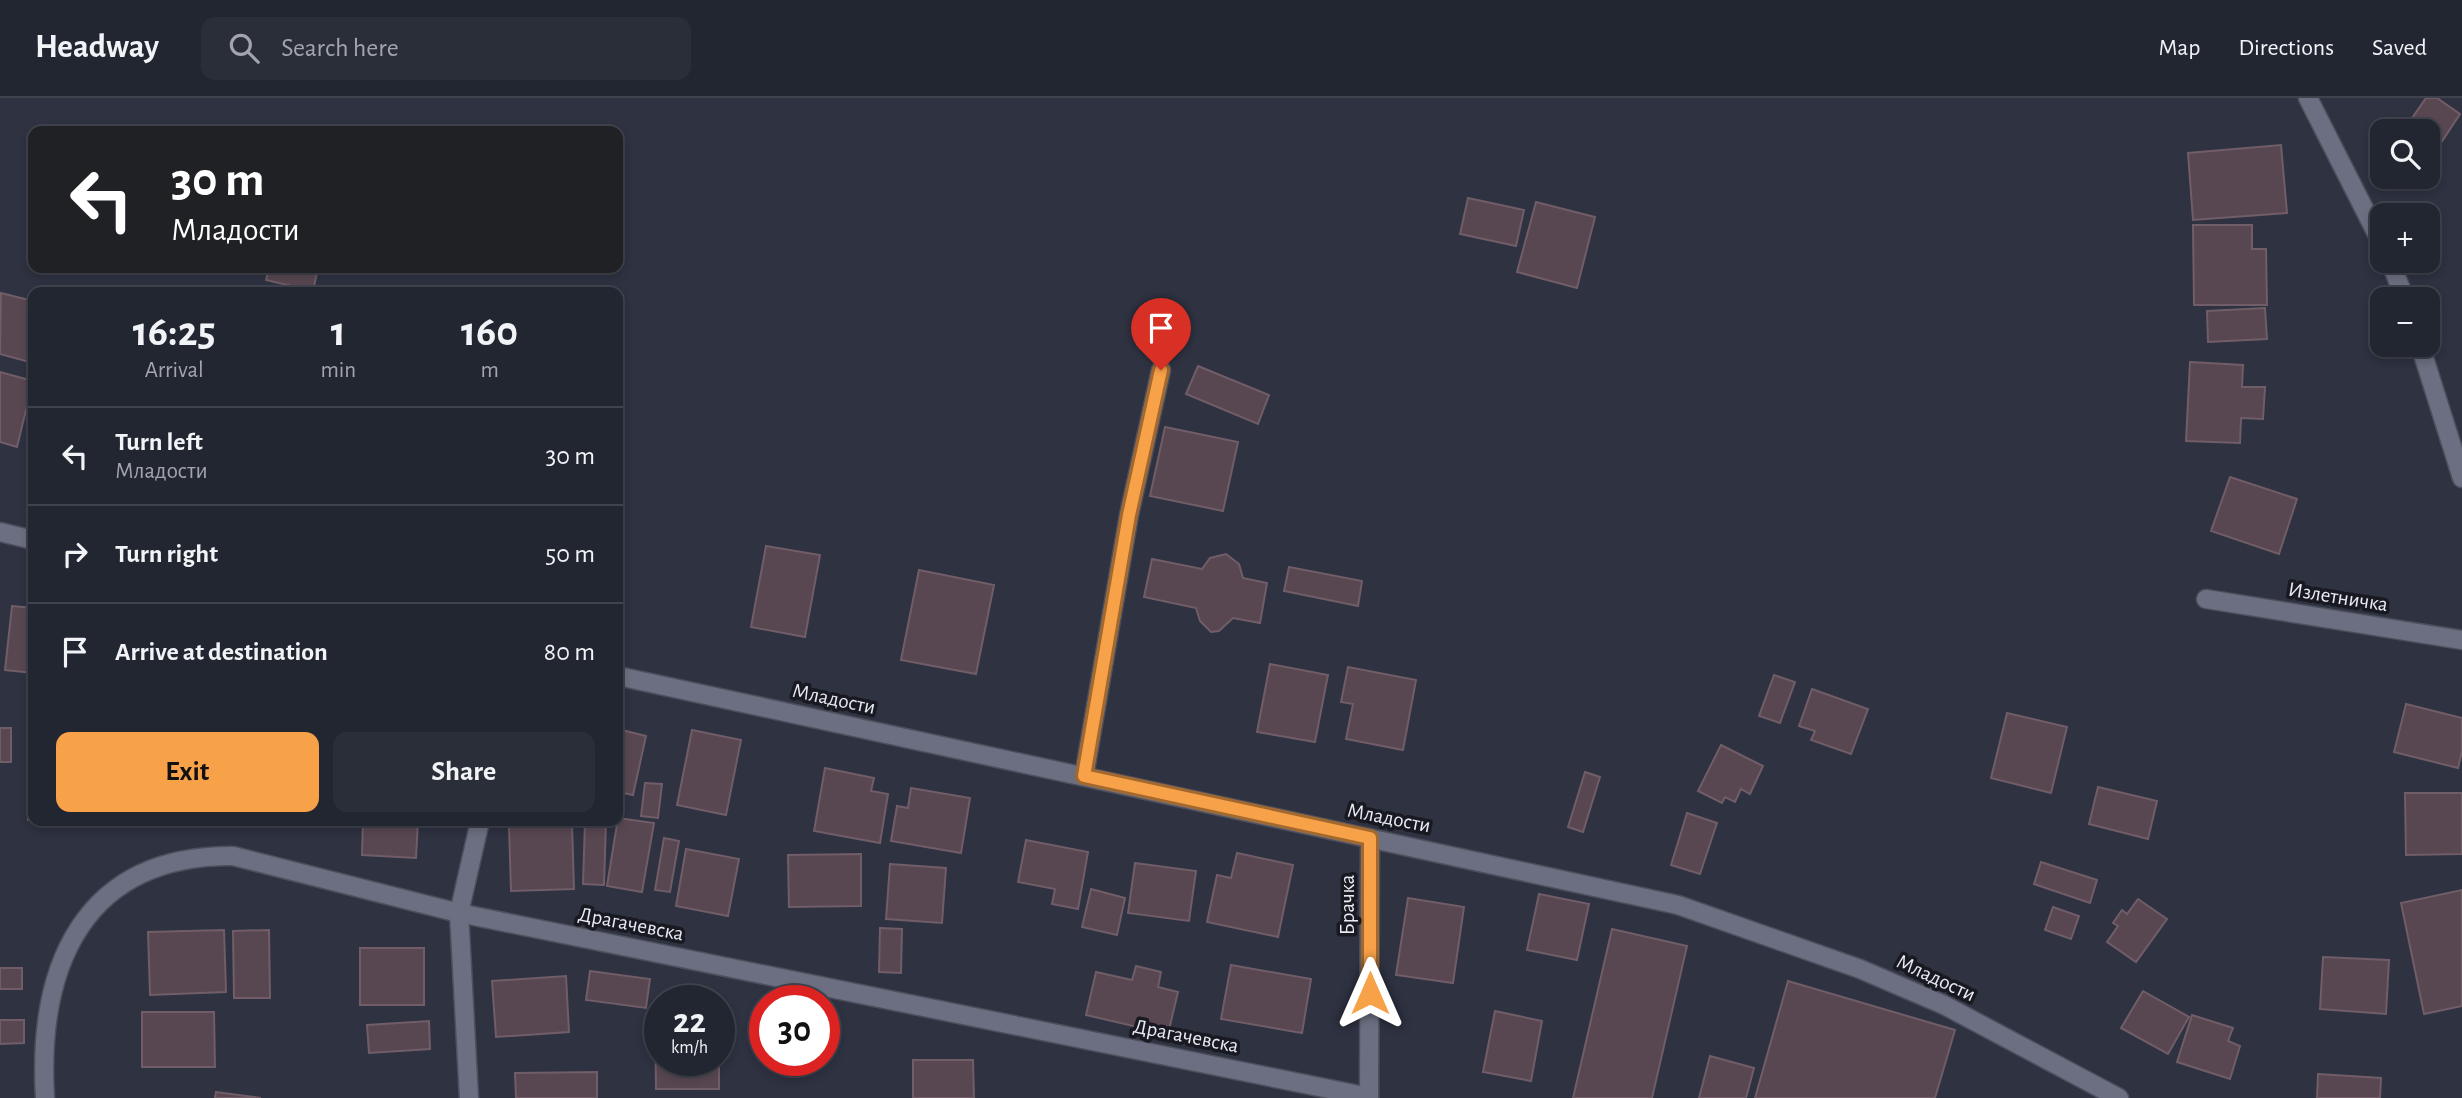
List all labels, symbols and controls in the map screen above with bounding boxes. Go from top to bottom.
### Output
search box [201,17,691,80]
icon: search [225,29,263,67]
text: Headway [35,31,159,64]
text: Search here [281,35,399,61]
text: Map [2158,36,2200,60]
text: Directions [2238,36,2334,60]
text: Saved [2372,36,2427,60]
map controls [2370,119,2440,357]
button: search [2370,119,2440,189]
icon: left [56,154,147,245]
text: 30 m [171,156,265,205]
button: + [2370,203,2440,273]
text: Младости [171,214,300,246]
button: − [2370,287,2440,357]
pin [1131,298,1191,370]
icon: arrive [1142,309,1180,347]
text: 16:25 [133,311,216,353]
text: 1 [331,311,346,353]
text: 160 [461,311,518,353]
text: Arrival [145,359,204,382]
text: min [320,359,356,382]
text: m [480,359,499,382]
text: Turn left [115,429,203,455]
icon: left [56,437,94,475]
text: 30 m [545,443,595,469]
text: Младости [115,460,208,483]
icon: right [56,535,94,573]
text: Turn right [115,541,218,567]
text: 50 m [545,541,595,567]
street label: Излетничка [2287,579,2390,615]
icon: arrive [56,633,94,671]
text: Arrive at destination [115,639,328,665]
text: 80 m [544,639,595,665]
street label: Младости [790,680,878,718]
button: Exit [56,732,319,812]
button: Share [333,732,595,812]
street label: Младости [1345,800,1433,836]
street label: Брачка [1337,874,1358,935]
street label: Драгачевска [577,904,686,945]
street label: Младости [1893,951,1979,1005]
position arrow [1333,956,1407,1030]
speed limit sign: 30 [749,985,840,1076]
text: 22 [673,1004,706,1039]
street label: Драгачевска [1132,1016,1241,1057]
text: km/h [671,1039,708,1057]

